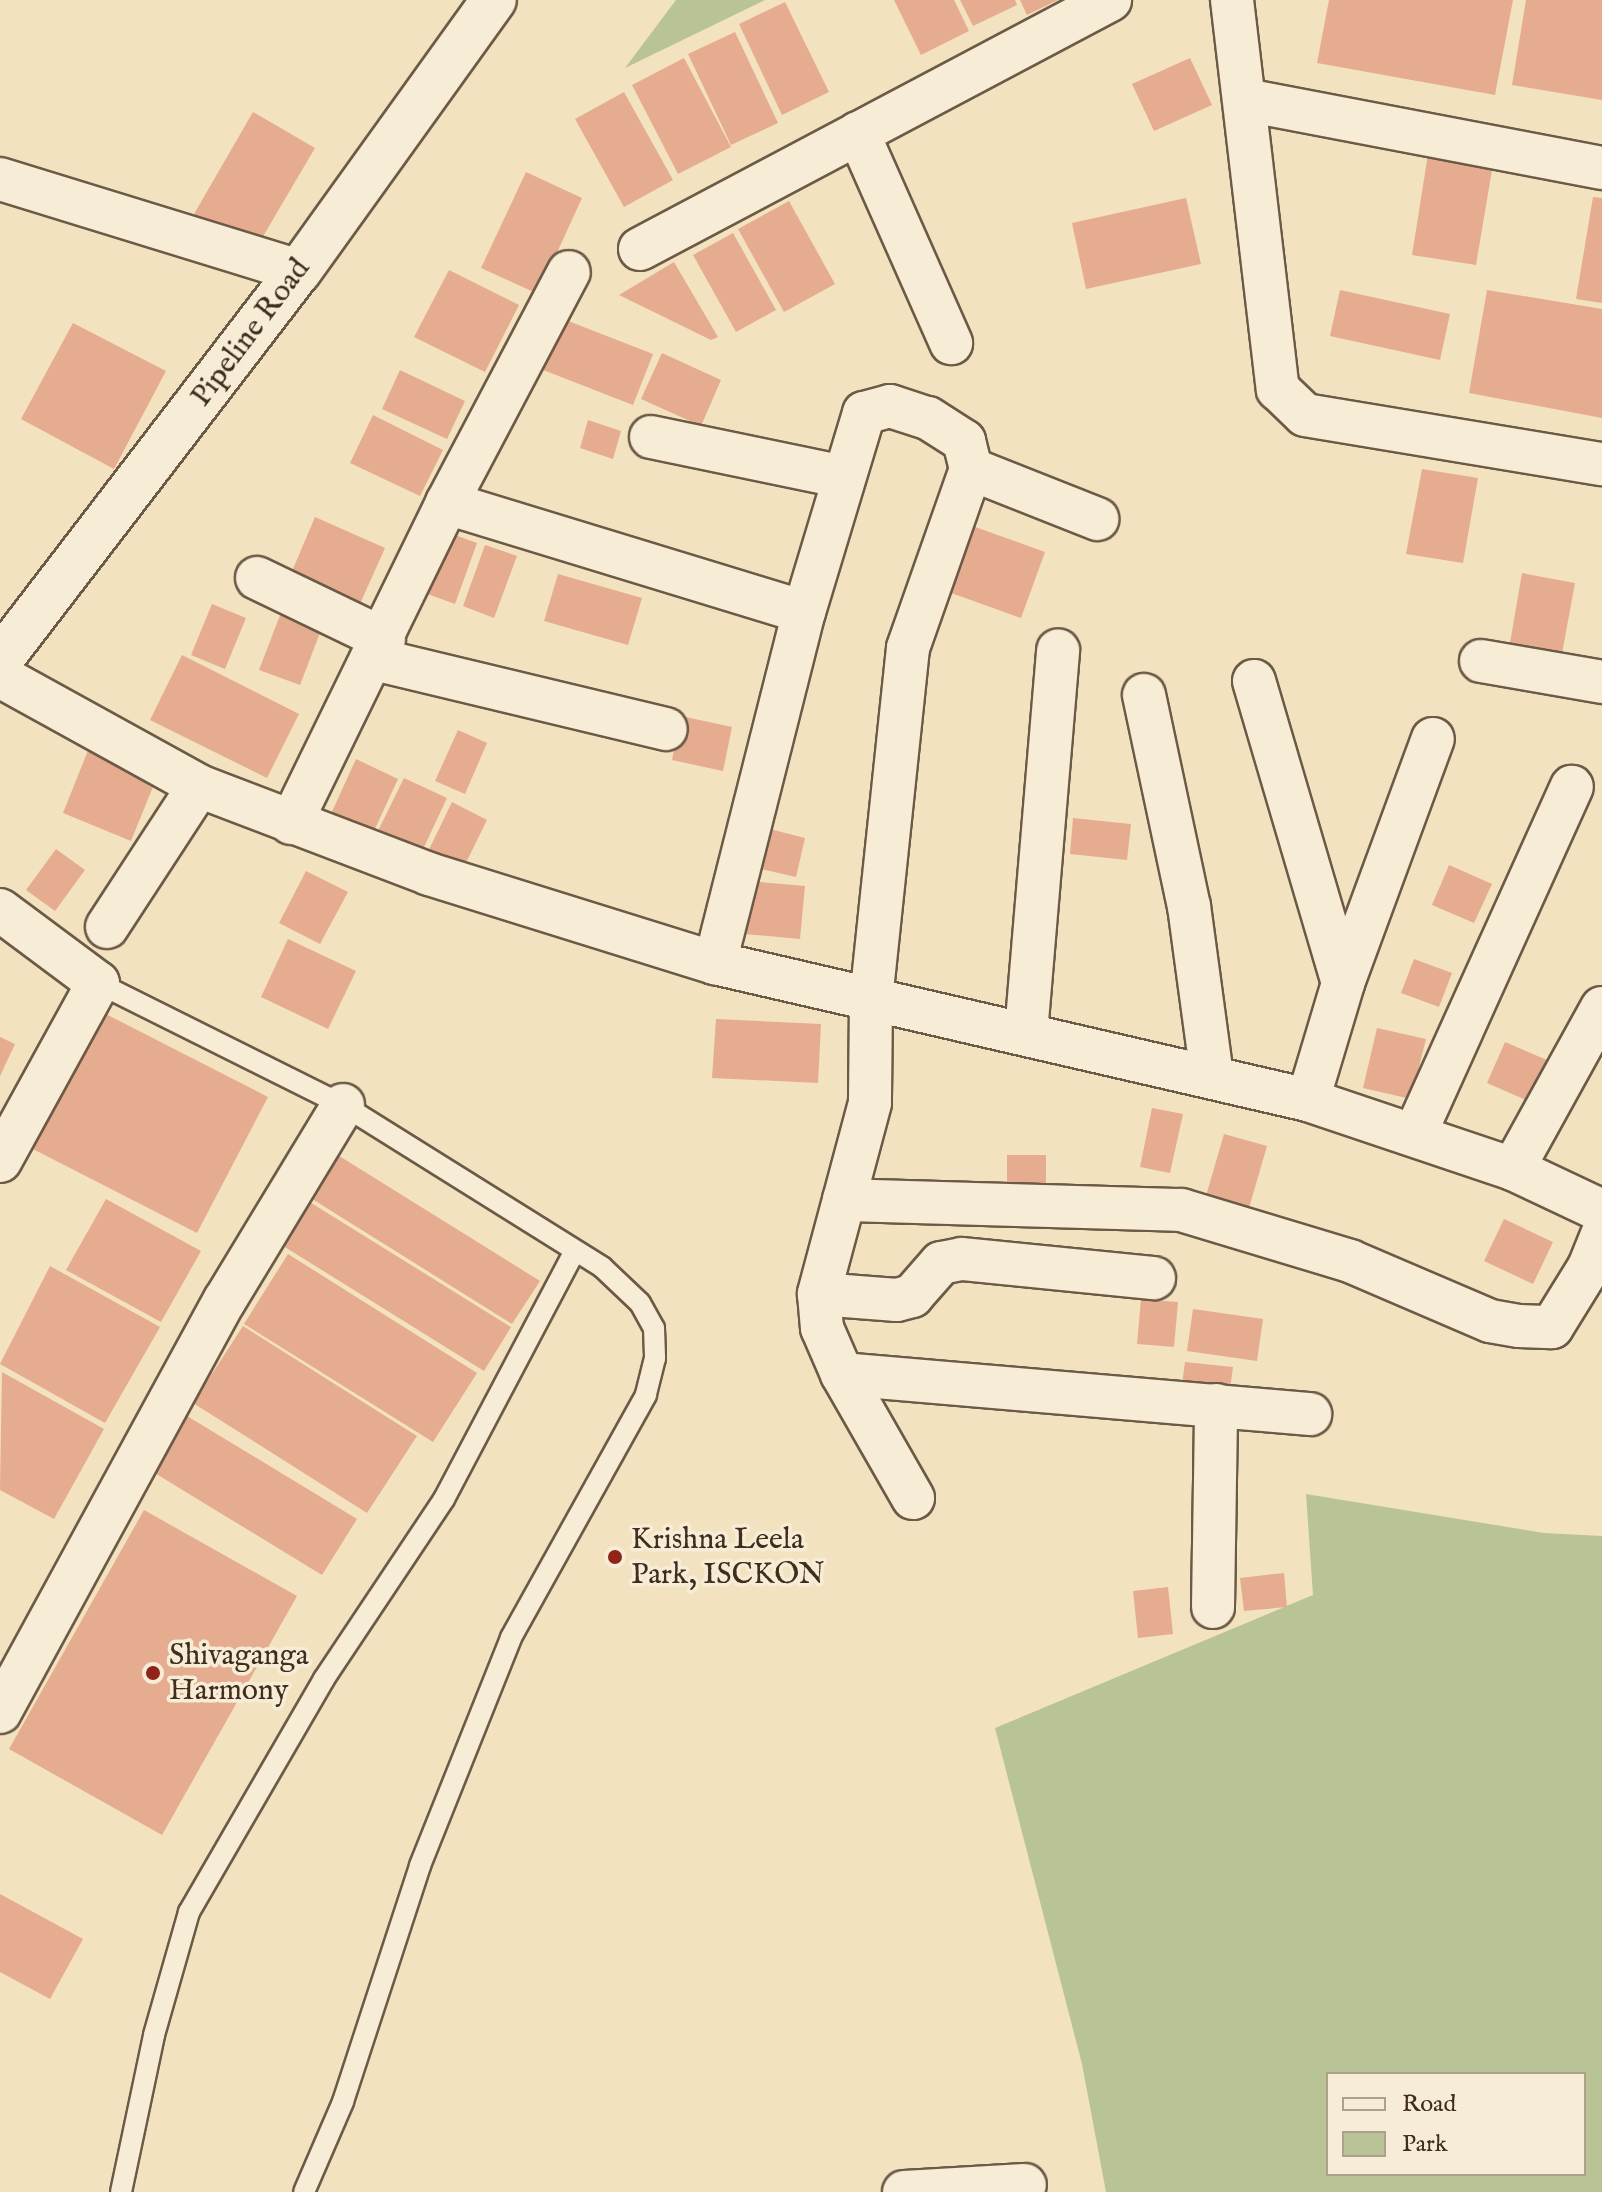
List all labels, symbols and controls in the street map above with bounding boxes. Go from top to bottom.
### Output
street label: Pipeline Road [184,252,318,414]
place label: Krishna Leela Park, ISCKON [631,1522,825,1592]
marker: Krishna Leela Park, ISCKON [606,1548,624,1566]
place label: Shivaganga Harmony [169,1638,309,1708]
marker: Shivaganga Harmony [144,1664,162,1682]
legend [1326,2072,1586,2176]
text: Road [1402,2089,1456,2120]
text: Park [1402,2129,1448,2160]

